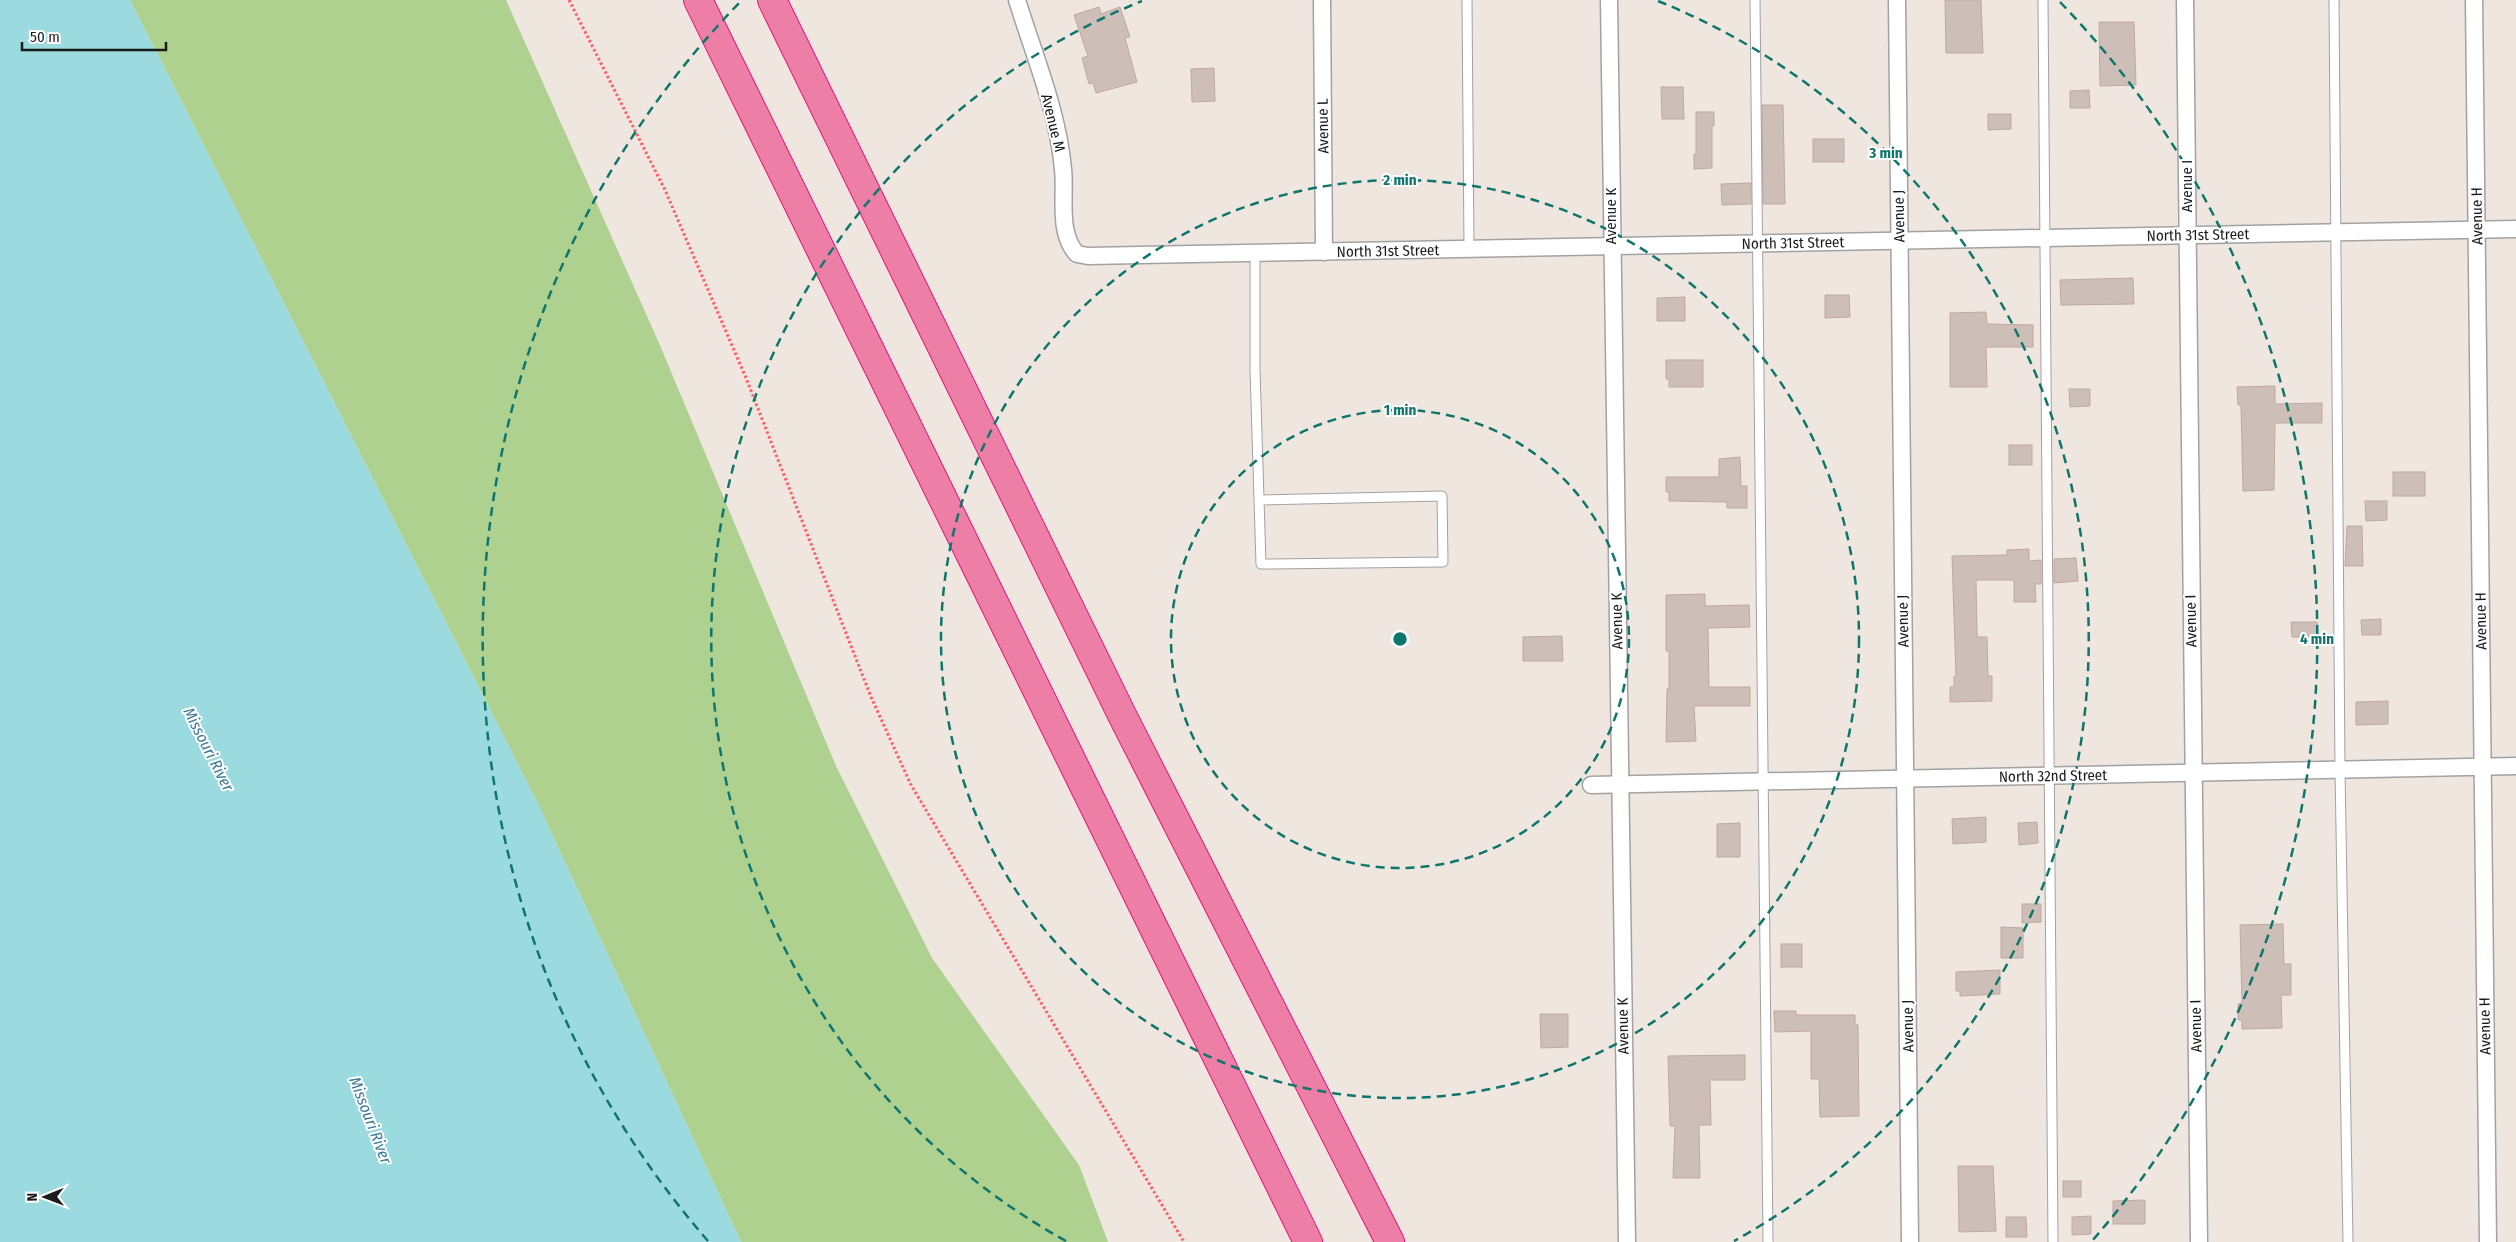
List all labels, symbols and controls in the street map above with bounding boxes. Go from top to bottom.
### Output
scale bar [22,20,166,52]
text: 50 m [30,28,60,46]
street label: Avenue M [1037,92,1069,154]
street label: Avenue L [1314,98,1332,154]
text: 3 min [1868,144,1903,162]
street label: Avenue I [2178,160,2196,212]
text: 2 min [1382,171,1417,189]
street label: Avenue H [2467,187,2487,245]
street label: Avenue K [1602,188,1620,244]
street label: Avenue J [1890,189,1908,243]
street label: North 31st Street [2147,225,2250,245]
street label: North 31st Street [1742,233,1845,253]
street label: North 31st Street [1337,241,1440,261]
text: 1 min [1384,401,1416,419]
street label: Avenue H [2471,592,2491,650]
street label: Avenue K [1608,593,1626,649]
street label: Avenue J [1894,594,1912,648]
street label: Avenue I [2182,595,2200,647]
centre of rings [1391,630,1409,648]
text: 4 min [2300,630,2334,648]
water label: Missouri River [179,704,238,795]
street label: North 32nd Street [1999,766,2107,786]
street label: Avenue H [2475,997,2495,1055]
street label: Avenue K [1614,998,1632,1054]
street label: Avenue J [1899,999,1917,1053]
street label: Avenue I [2187,1000,2205,1052]
water label: Missouri River [345,1074,396,1167]
north arrow [20,1172,70,1222]
text: N [24,1193,41,1202]

